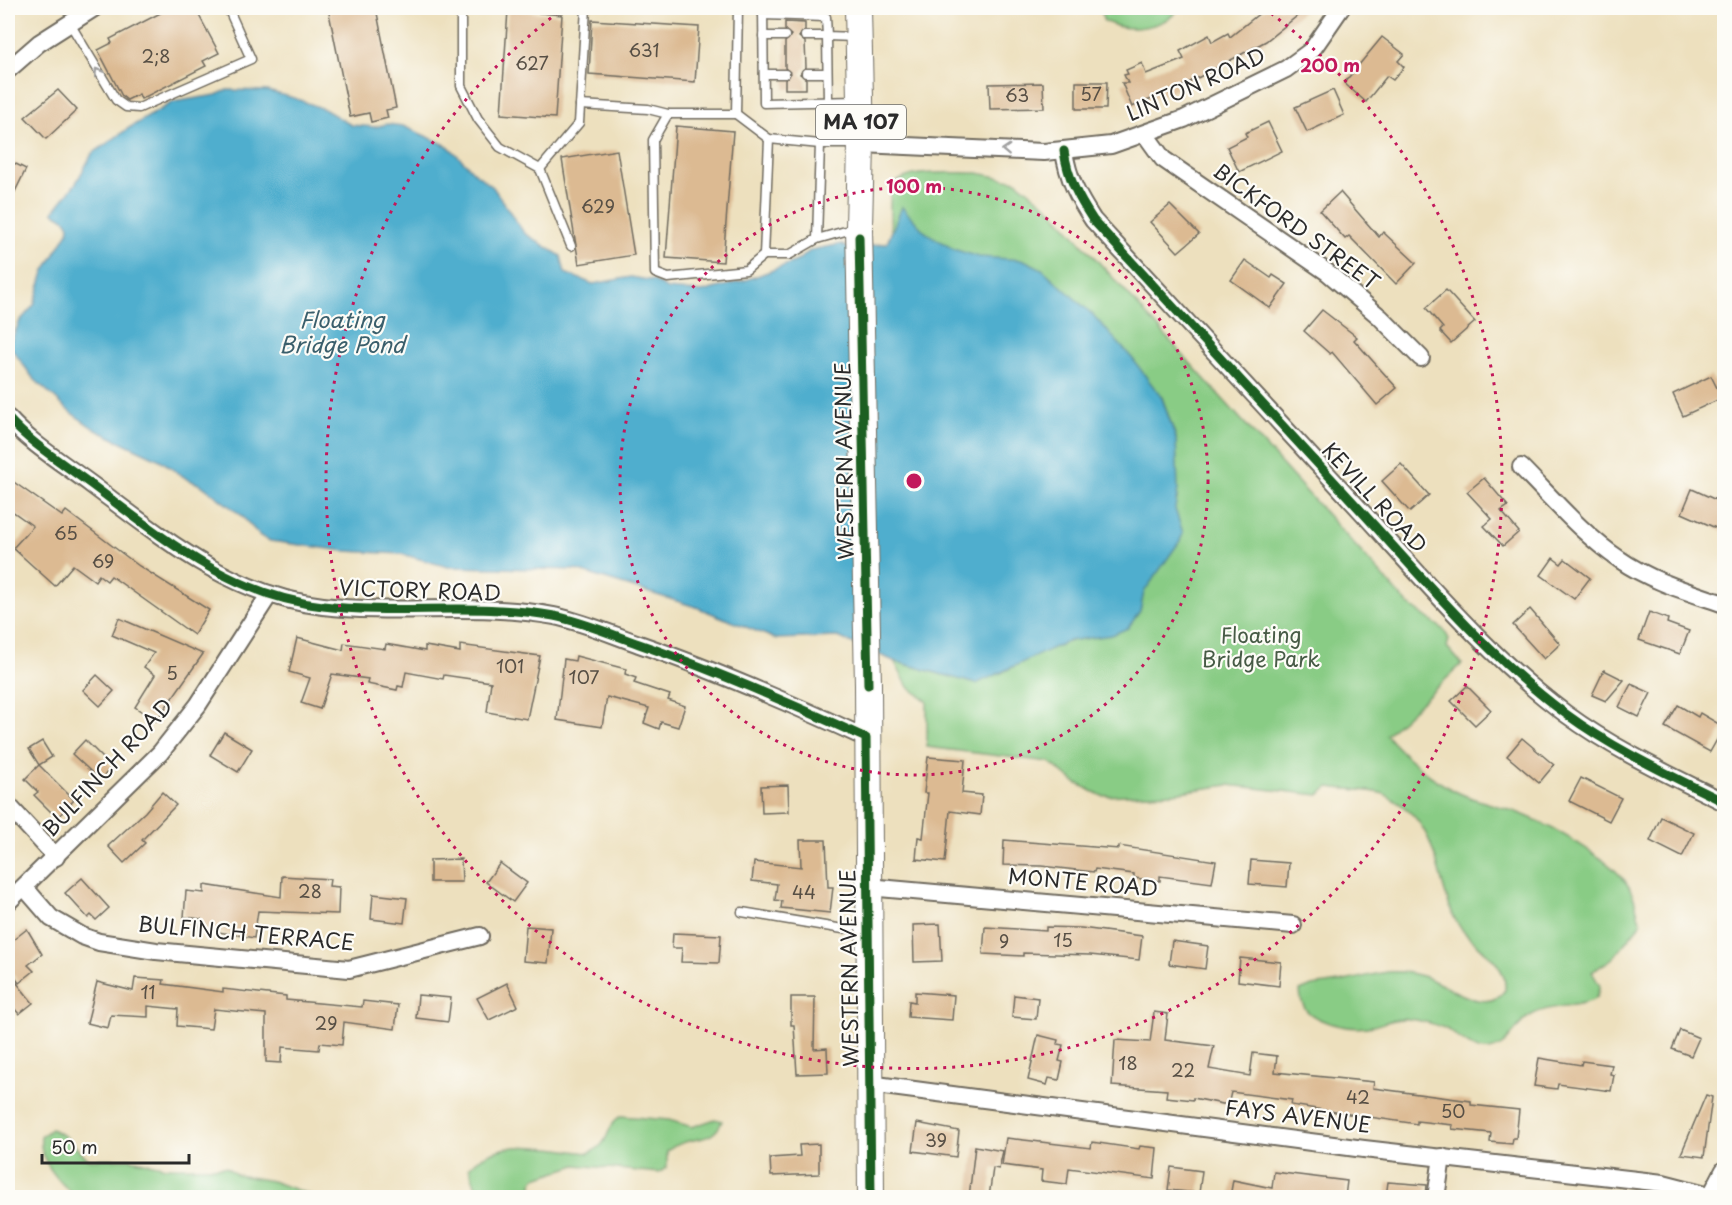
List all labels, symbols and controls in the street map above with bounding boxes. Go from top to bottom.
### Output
house number: 631 [628,36,660,63]
street label: LINTON ROAD [1120,38,1270,128]
house number: 2;8 [141,42,171,69]
house number: 627 [515,49,549,76]
text: 200 m [1300,51,1360,78]
one-way arrow [94,68,106,78]
house number: 57 [1080,80,1102,107]
house number: 63 [1005,81,1029,108]
road number: MA 107 [816,105,906,139]
one-way arrow [1001,144,1010,157]
street label: BICKFORD STREET [1207,154,1388,297]
text: 100 m [886,172,942,199]
house number: 629 [581,192,615,219]
water label: Floating Bridge Pond [279,302,409,360]
street label: WESTERN AVENUE [825,362,861,560]
street label: KEVILL ROAD [1315,434,1436,559]
centre of rings [904,471,924,491]
house number: 65 [54,519,78,546]
house number: 69 [92,547,114,574]
street label: VICTORY ROAD [339,570,502,608]
park label: Floating Bridge Park [1202,618,1320,674]
house number: 101 [496,652,524,679]
house number: 5 [166,659,178,686]
house number: 107 [569,663,599,690]
street label: BULFINCH ROAD [34,690,179,843]
street label: MONTE ROAD [1007,859,1159,904]
street label: WESTERN AVENUE [830,869,866,1067]
house number: 28 [298,877,322,904]
house number: 44 [792,878,816,905]
street label: BULFINCH TERRACE [137,907,356,957]
house number: 15 [1053,926,1073,953]
house number: 9 [999,927,1009,954]
house number: 11 [140,978,156,1005]
house number: 29 [315,1009,337,1036]
house number: 18 [1118,1049,1138,1076]
house number: 22 [1171,1056,1195,1083]
house number: 42 [1346,1083,1370,1110]
street label: FAYS AVENUE [1223,1090,1373,1140]
house number: 50 [1441,1097,1465,1124]
house number: 39 [925,1126,947,1153]
scale bar [42,1127,189,1165]
text: 50 m [51,1133,98,1160]

